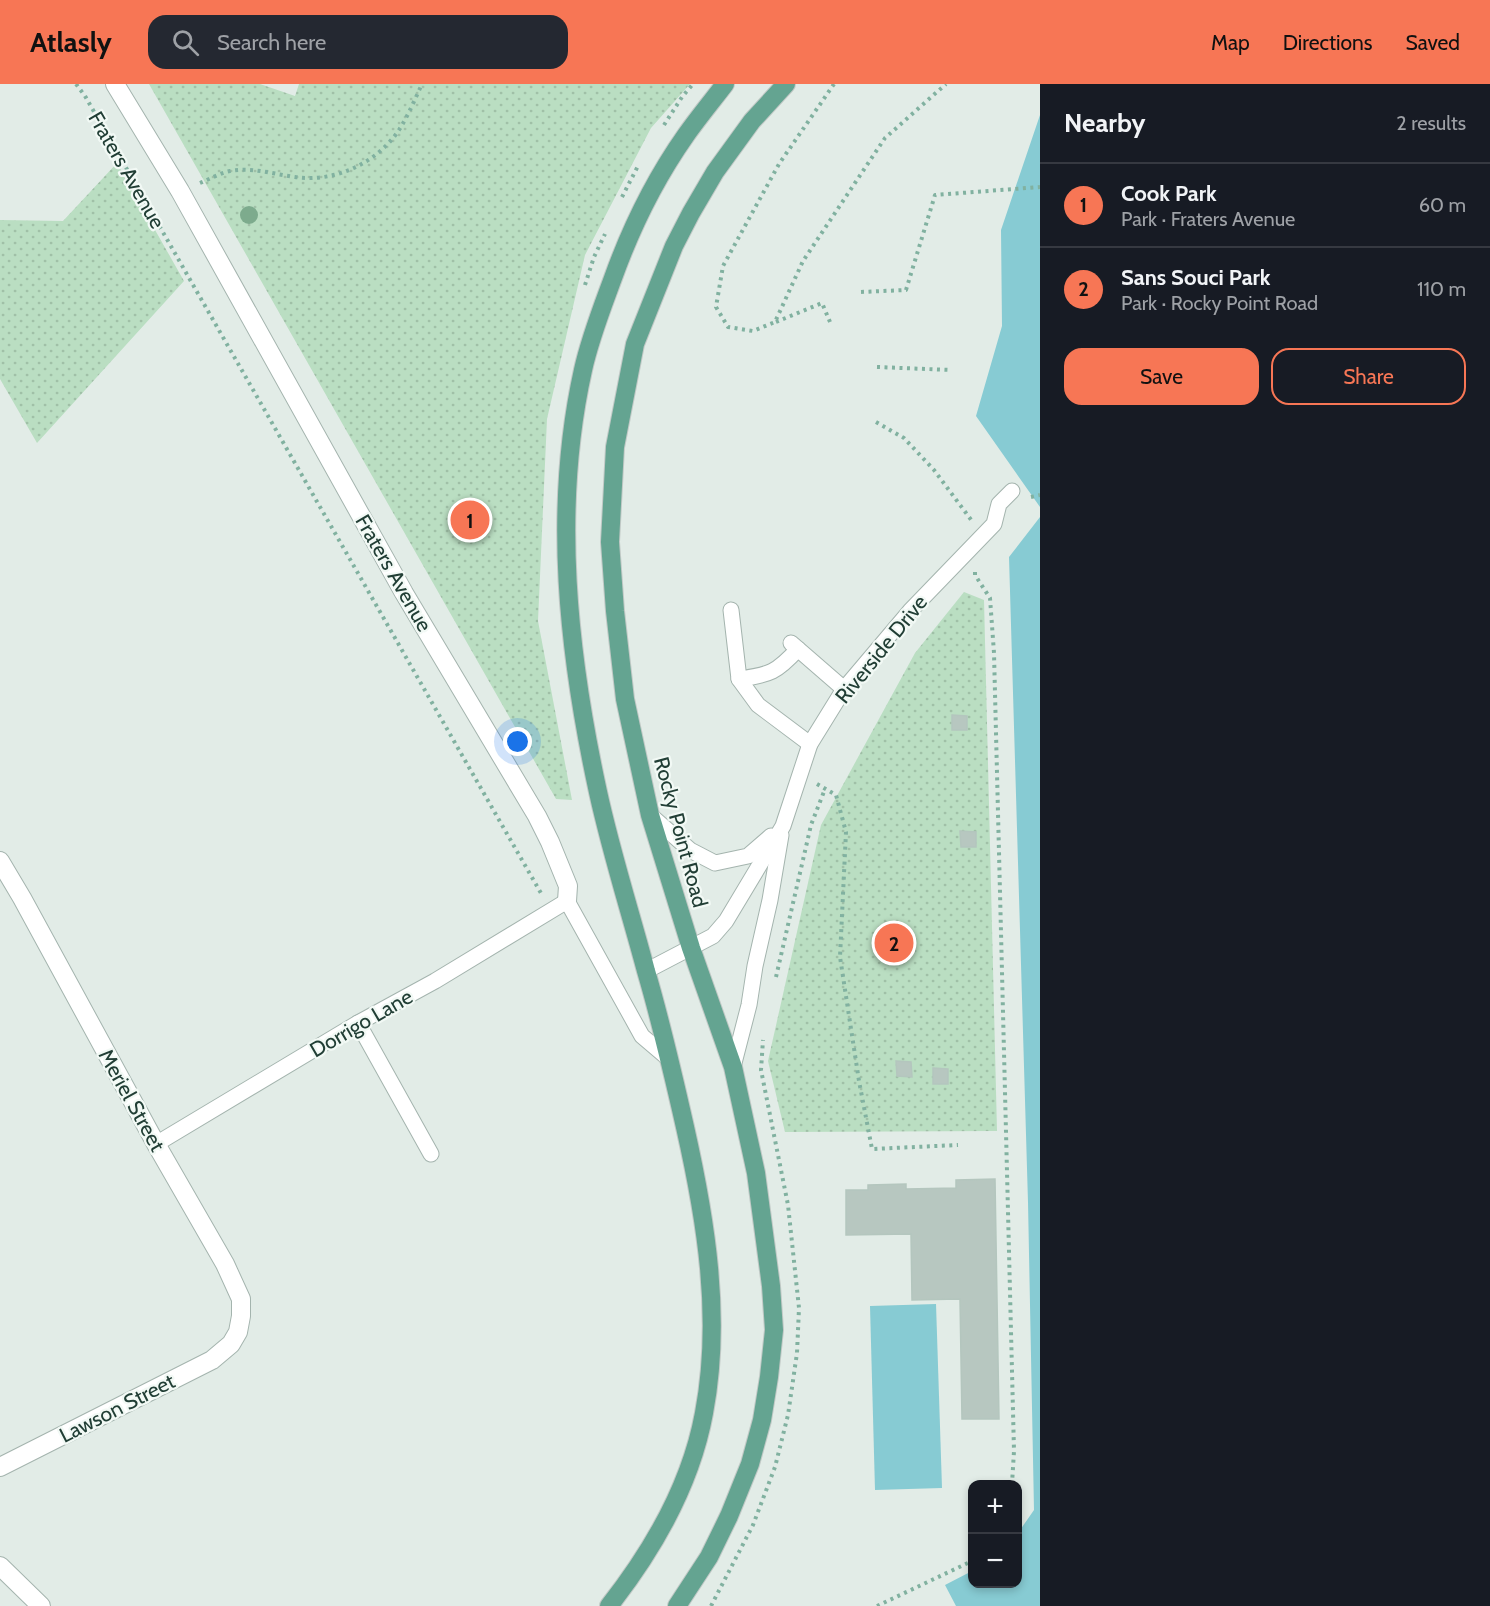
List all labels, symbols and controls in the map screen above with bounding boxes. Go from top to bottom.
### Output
search box [148,15,568,69]
text: Atlasly [30,25,112,59]
icon: search [169,26,202,59]
text: Search here [217,29,326,56]
text: Map [1211,30,1250,55]
text: Directions [1283,30,1372,55]
text: Saved [1405,30,1460,55]
street label: Fraters Avenue [83,107,171,233]
text: Nearby [1064,107,1145,139]
text: 2 results [1396,111,1466,135]
text: Cook Park [1121,180,1217,207]
text: 1 [1080,193,1087,217]
text: 60 m [1419,193,1466,217]
text: Park · Fraters Avenue [1121,207,1295,231]
text: Sans Souci Park [1121,264,1271,291]
text: 2 [1078,277,1089,301]
text: 110 m [1417,277,1466,301]
text: Park · Rocky Point Road [1121,291,1318,315]
button: Save [1064,348,1259,405]
button: Share [1271,348,1466,405]
pin: 1 [450,498,490,542]
street label: Fraters Avenue [350,510,438,636]
street label: Riverside Drive [830,590,932,708]
your location [503,727,532,756]
street label: Rocky Point Road [649,754,713,910]
pin: 2 [874,920,914,966]
street label: Dorrigo Lane [305,983,417,1062]
street label: Meriel Street [94,1045,170,1155]
street label: Lawson Street [55,1368,179,1448]
map controls [968,1480,1022,1588]
button: + [968,1480,1022,1534]
button: − [968,1534,1022,1588]

